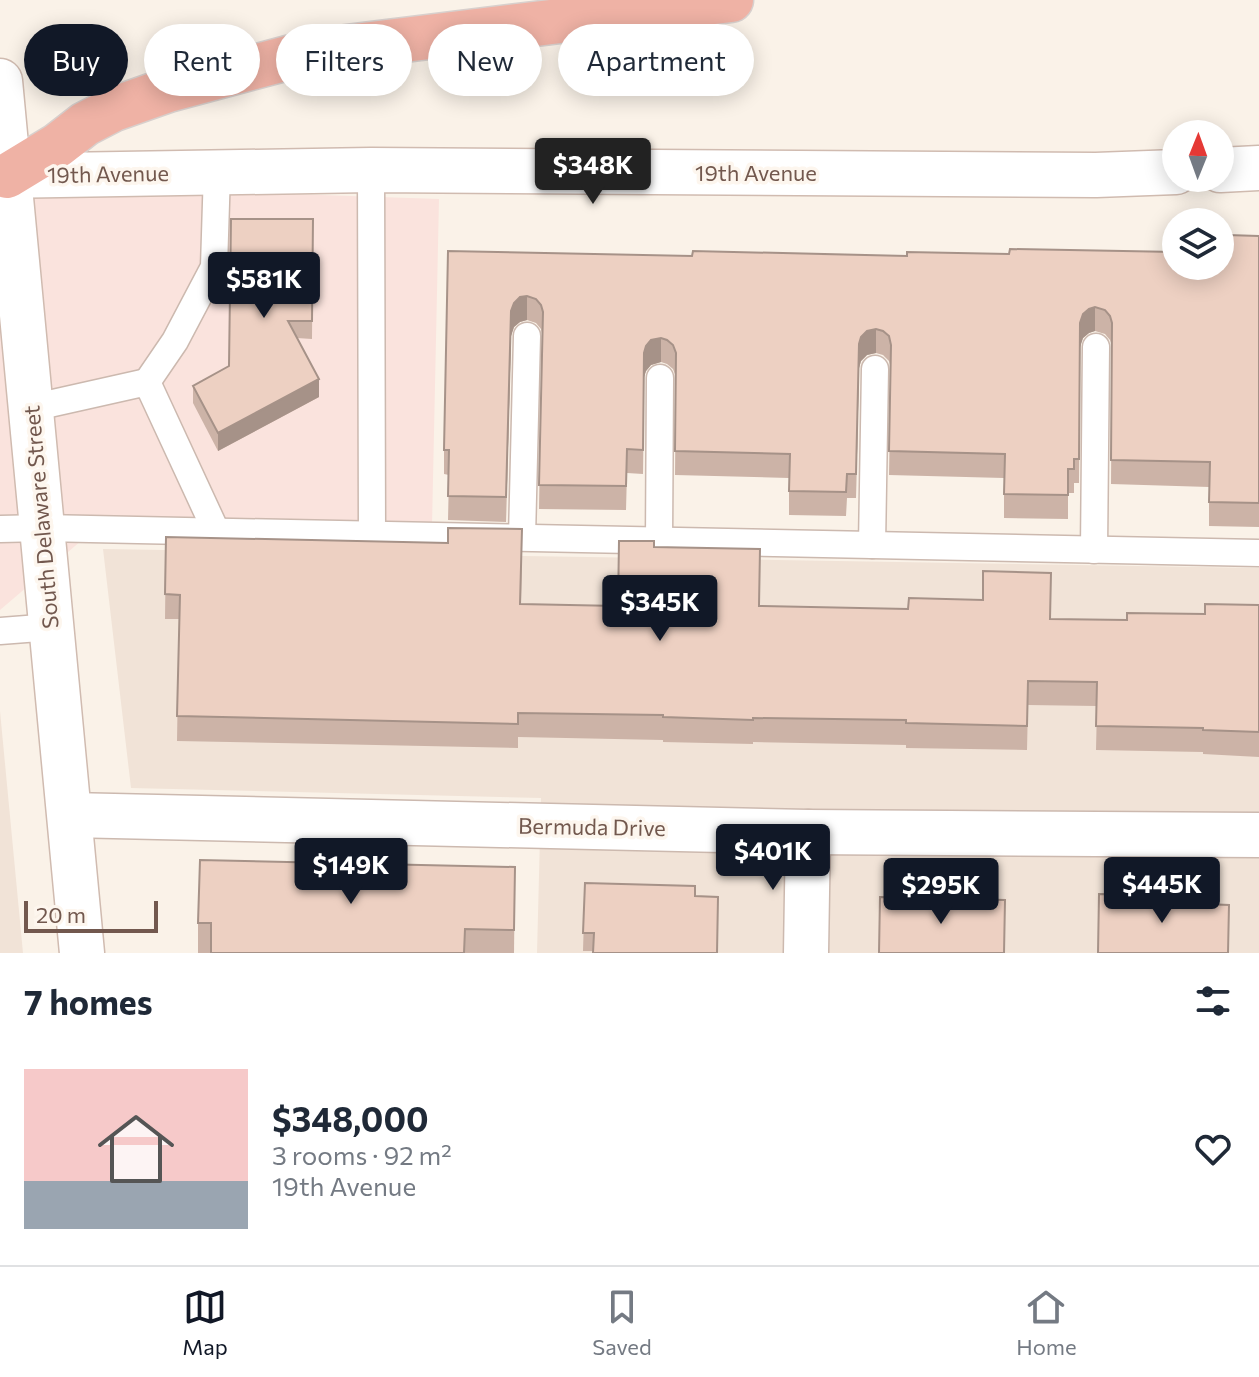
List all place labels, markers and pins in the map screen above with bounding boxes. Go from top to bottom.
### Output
pin: $348K [537,138,649,206]
pin: $581K [208,252,320,320]
pin: $345K [604,575,716,643]
pin: $401K [717,824,829,892]
pin: $149K [295,838,407,906]
pin: $445K [1106,857,1218,925]
pin: $295K [885,858,997,926]

